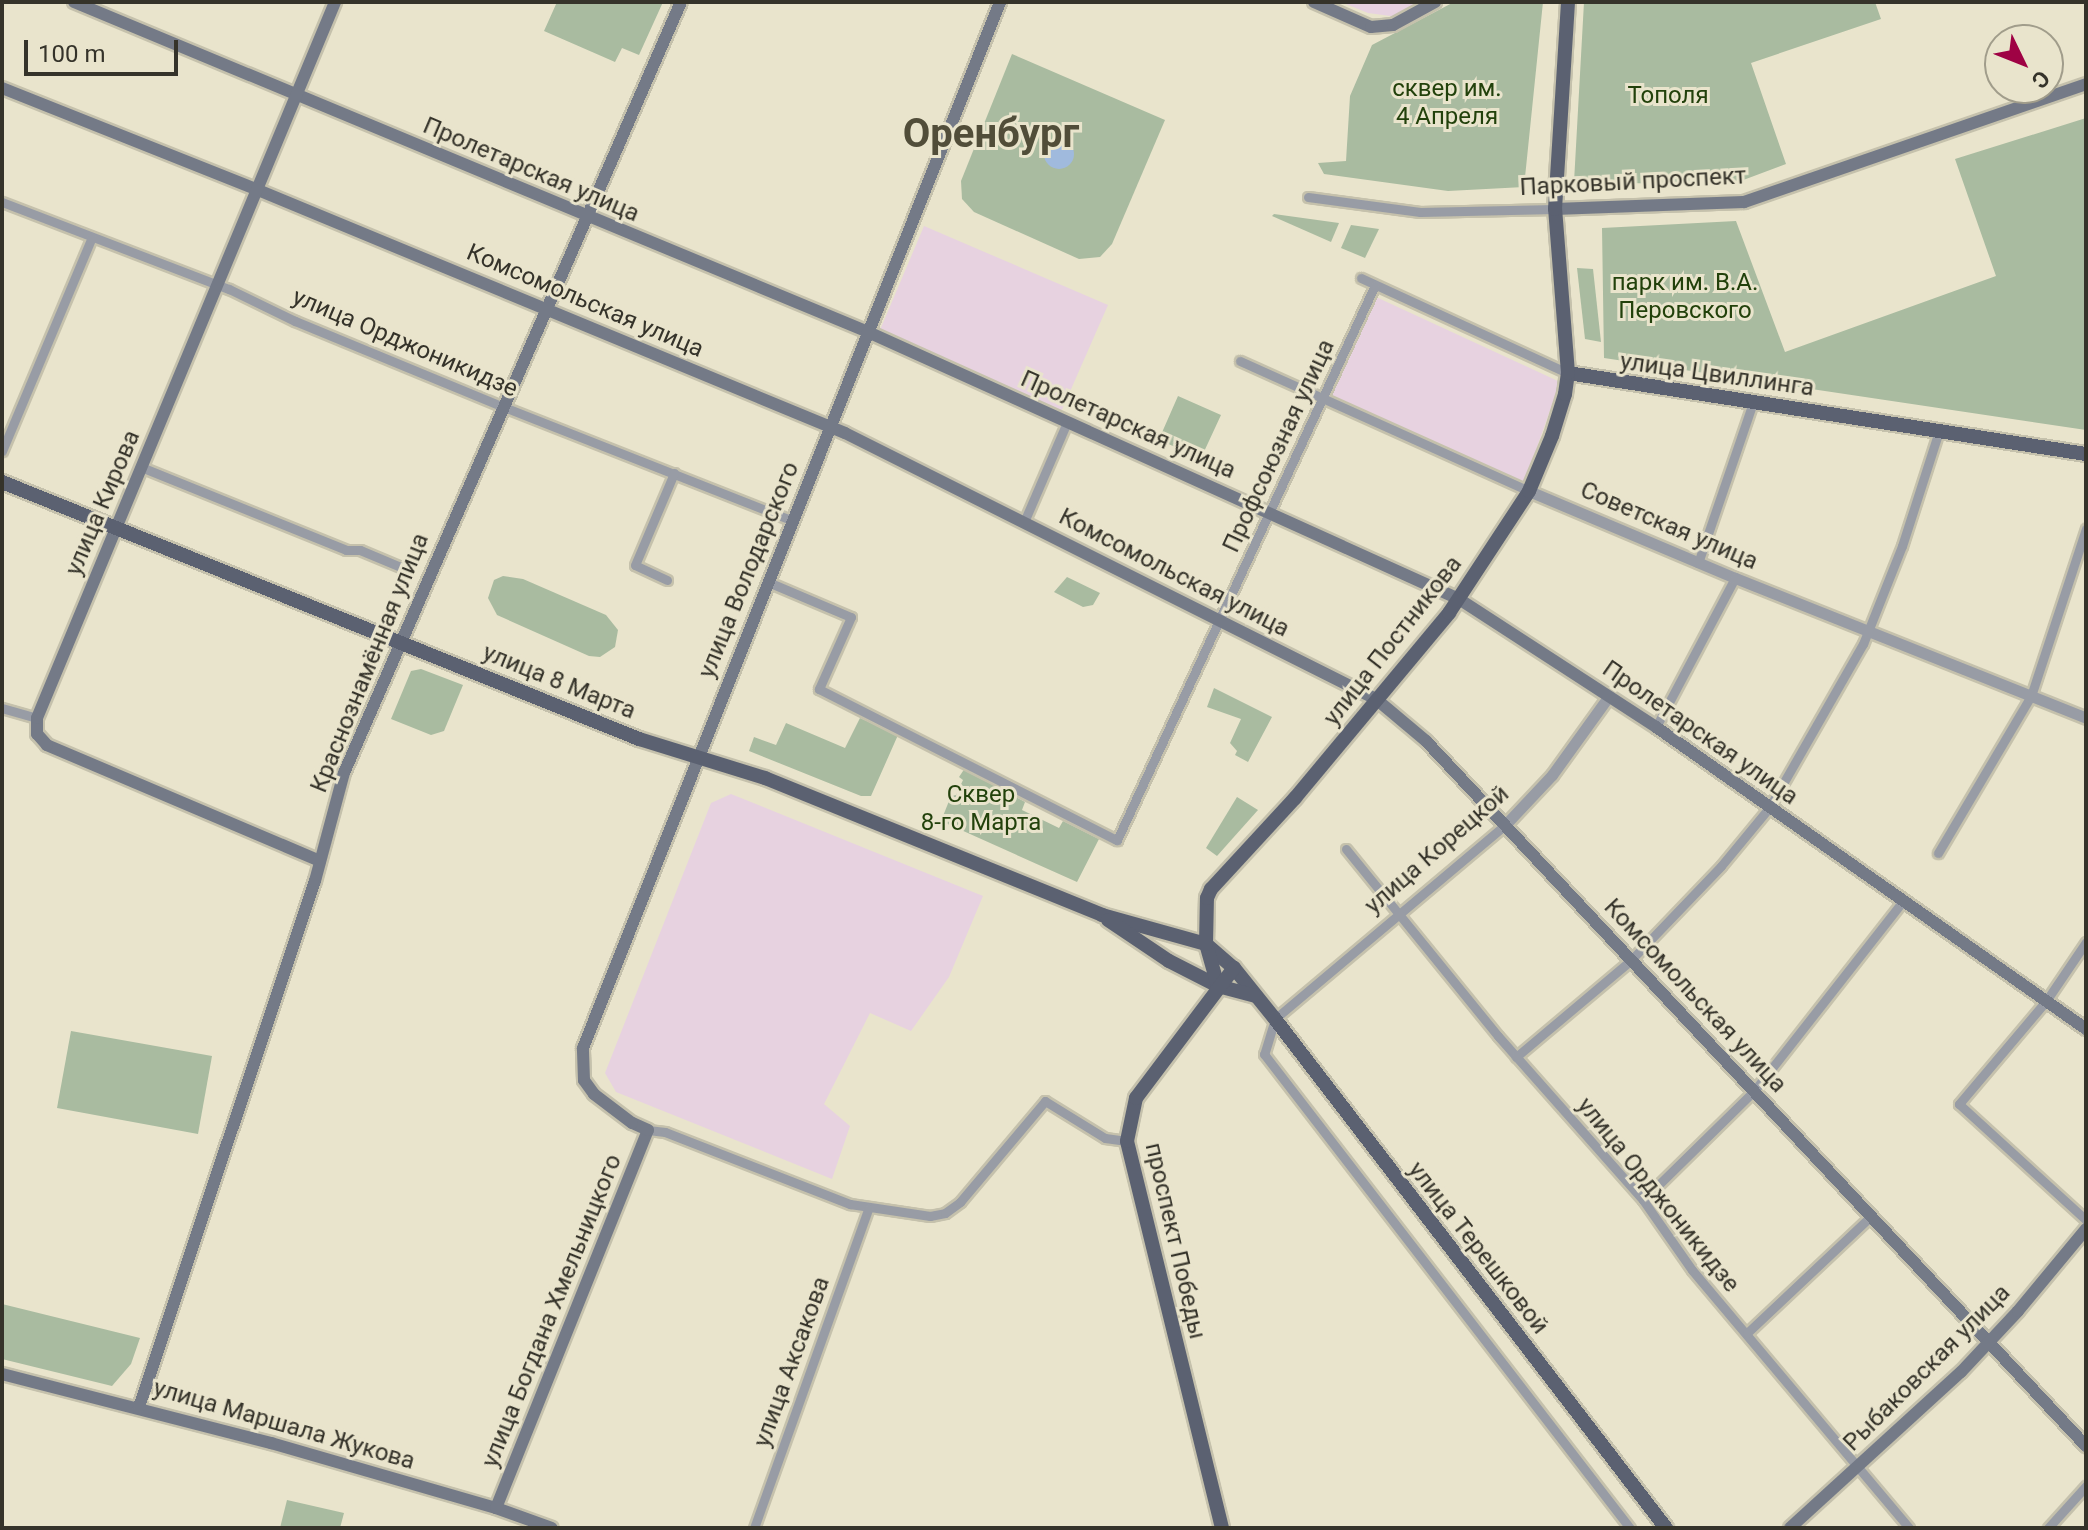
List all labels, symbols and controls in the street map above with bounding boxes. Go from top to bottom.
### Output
scale bar [28,24,182,74]
north arrow [1984,24,2064,104]
text: 100 m [38,40,105,68]
text: С [2026,66,2055,93]
park label: сквер им. 4 Апреля [1392,75,1502,131]
park label: Тополя [1627,82,1709,110]
district label: Оренбург [903,110,1079,158]
street label: Пролетарская улица [419,111,643,229]
street label: Парковый проспект [1519,162,1747,202]
street label: Комсомольская улица [462,238,708,364]
park label: парк им. В.А. Перовского [1612,269,1758,325]
street label: улица Орджоникидзе [288,282,522,404]
street label: Профсоюзная улица [1217,335,1341,557]
street label: улица Цвиллинга [1618,347,1816,403]
street label: Пролетарская улица [1016,365,1240,485]
street label: улица Кирова [60,426,146,580]
street label: улица Володарского [692,458,806,682]
street label: Советская улица [1576,476,1762,576]
street label: Комсомольская улица [1054,502,1294,644]
street label: Краснознамённая улица [305,529,435,797]
street label: улица Постникова [1318,550,1468,732]
street label: улица 8 Марта [478,638,640,726]
street label: Пролетарская улица [1597,655,1803,811]
street label: улица Корецкой [1359,780,1515,920]
park label: Сквер 8-го Марта [921,781,1041,837]
street label: Комсомольская улица [1598,893,1792,1099]
street label: улица Орджоникидзе [1571,1092,1745,1298]
street label: проспект Победы [1138,1140,1212,1342]
street label: улица Богдана Хмельницкого [476,1150,628,1472]
street label: улица Терешковой [1402,1156,1554,1340]
street label: улица Аксакова [748,1273,836,1451]
street label: Рыбаковская улица [1838,1279,2016,1457]
street label: улица Маршала Жукова [150,1374,418,1476]

